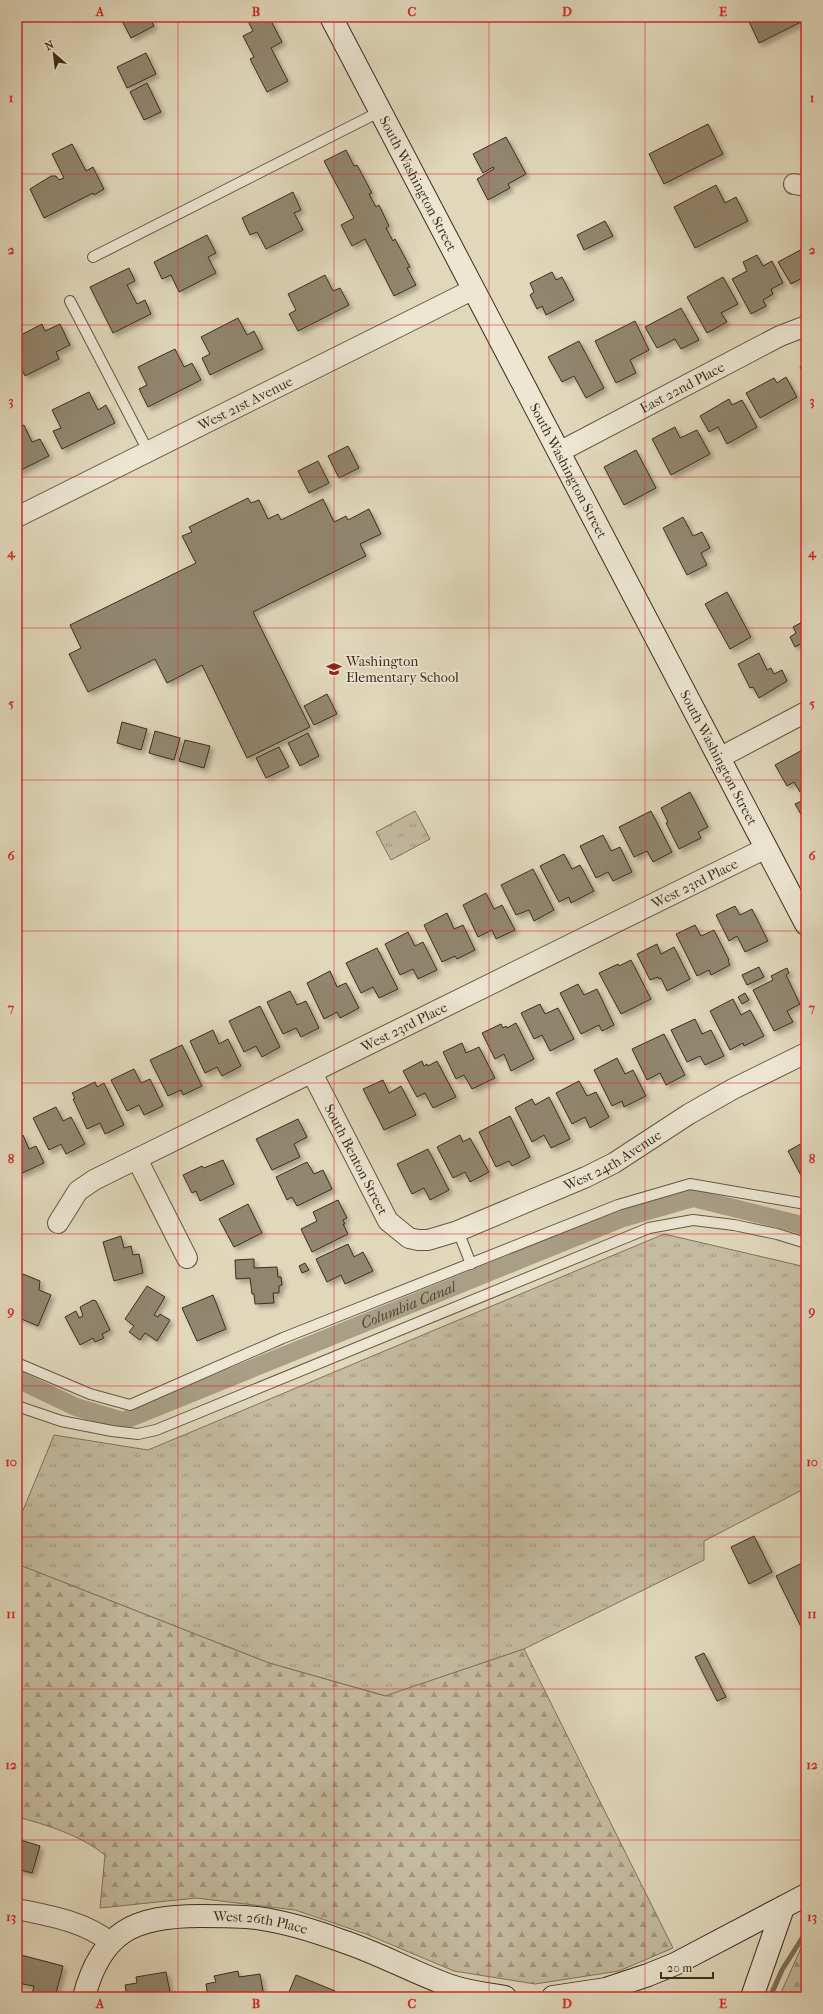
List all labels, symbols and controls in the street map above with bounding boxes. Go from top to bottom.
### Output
text: A [95,4,105,19]
text: B [252,4,261,19]
text: C [408,4,417,19]
text: D [562,4,572,19]
text: E [719,4,727,19]
north arrow [34,34,74,74]
text: N [43,38,57,53]
text: 1 [9,90,14,105]
text: 1 [810,90,815,105]
street label: South Washington Street [376,113,461,254]
text: 2 [8,242,15,257]
text: 2 [809,242,816,257]
street label: East 22nd Place [637,358,727,417]
street label: West 21st Avenue [194,372,295,434]
text: 3 [8,393,14,409]
text: 3 [809,393,815,409]
street label: South Washington Street [526,400,611,541]
text: 4 [6,545,16,561]
text: 4 [807,545,817,561]
place label: Washington Elementary School [345,653,459,686]
school or university icon: Washington Elementary School [325,660,343,678]
street label: South Washington Street [676,687,761,828]
text: 5 [8,696,14,711]
text: 5 [809,696,815,711]
text: 6 [7,848,15,863]
text: 6 [808,848,816,863]
street label: West 23rd Place [648,855,741,912]
street label: West 23rd Place [357,998,450,1056]
text: 7 [7,1000,15,1015]
text: 7 [808,1000,816,1015]
street label: South Benton Street [321,1101,392,1218]
street label: West 24th Avenue [560,1126,664,1194]
text: 8 [8,1151,15,1166]
text: 8 [809,1151,816,1166]
water label: Columbia Canal [358,1277,460,1333]
text: 9 [7,1303,15,1319]
text: 9 [808,1303,816,1319]
text: 10 [5,1454,17,1469]
text: 10 [806,1454,818,1469]
text: 11 [6,1606,16,1621]
text: 11 [807,1606,817,1621]
text: 12 [5,1757,17,1772]
text: 12 [806,1757,818,1772]
street label: West 26th Place [212,1907,310,1938]
text: 13 [6,1909,16,1925]
text: 13 [807,1909,817,1925]
scale bar [661,1954,713,1980]
text: 20 m [667,1961,692,1975]
text: A [95,1996,105,2011]
text: B [252,1996,261,2011]
text: C [408,1996,417,2011]
text: D [562,1996,572,2011]
text: E [719,1996,727,2011]

